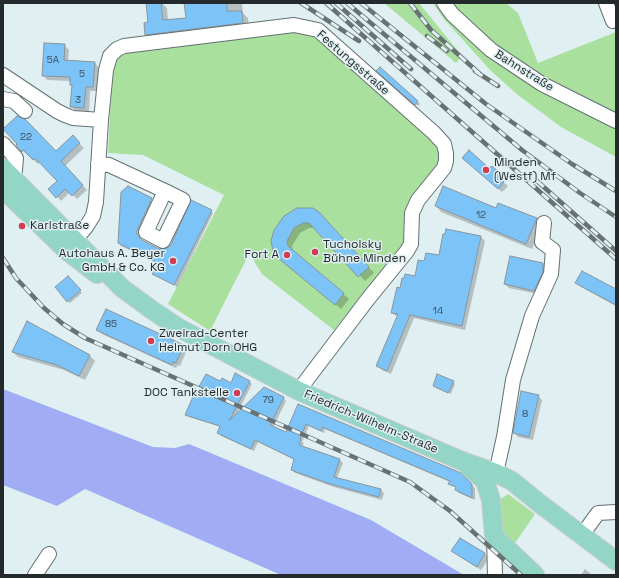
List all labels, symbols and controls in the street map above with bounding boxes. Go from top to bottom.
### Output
street label: Festungsstraße [314,28,392,98]
street label: Bahnstraße [492,47,556,95]
house number: 5A [47,54,59,66]
house number: 5 [79,68,85,80]
house number: 3 [75,94,81,106]
house number: 22 [20,131,32,143]
place label: Minden (Westf) Mf [494,156,556,184]
marker: Minden (Westf) Mf [481,165,491,175]
house number: 12 [476,209,486,221]
place label: Karlstraße [30,219,89,233]
marker: Karlstraße [17,221,27,231]
place label: Tucholsky Bühne Minden [323,238,406,266]
place label: Autohaus A. Beyer GmbH & Co. KG [59,247,165,275]
marker: Tucholsky Bühne Minden [310,247,320,257]
place label: Fort A [244,248,279,262]
marker: Fort A [282,250,292,260]
marker: Autohaus A. Beyer GmbH & Co. KG [168,256,178,266]
house number: 14 [433,305,443,317]
house number: 85 [105,318,117,330]
place label: Zweirad-Center Helmut Dorn OHG [159,327,257,355]
marker: Zweirad-Center Helmut Dorn OHG [146,336,156,346]
place label: DOC Tankstelle [144,386,229,400]
street label: Friedrich-Wilhelm-Straße [302,387,440,457]
marker: DOC Tankstelle [232,388,242,398]
house number: 79 [262,394,274,406]
house number: 8 [522,408,528,420]

